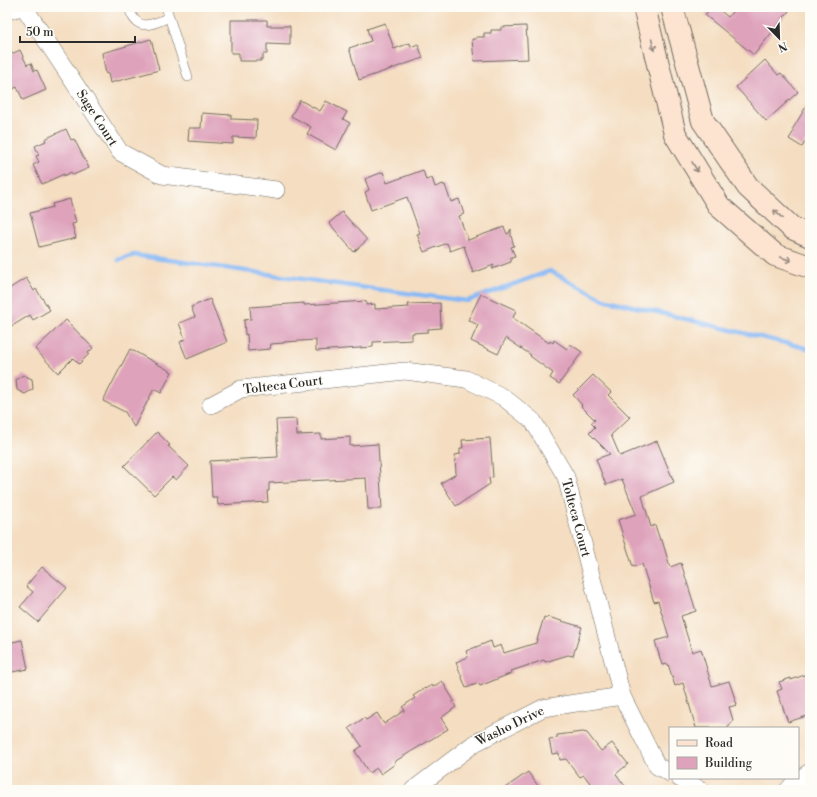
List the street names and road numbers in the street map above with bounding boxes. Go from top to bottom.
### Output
street label: Sage Court [73,87,121,150]
street label: Tolteca Court [242,372,324,398]
street label: Tolteca Court [558,477,594,559]
street label: Washo Drive [472,702,547,750]

